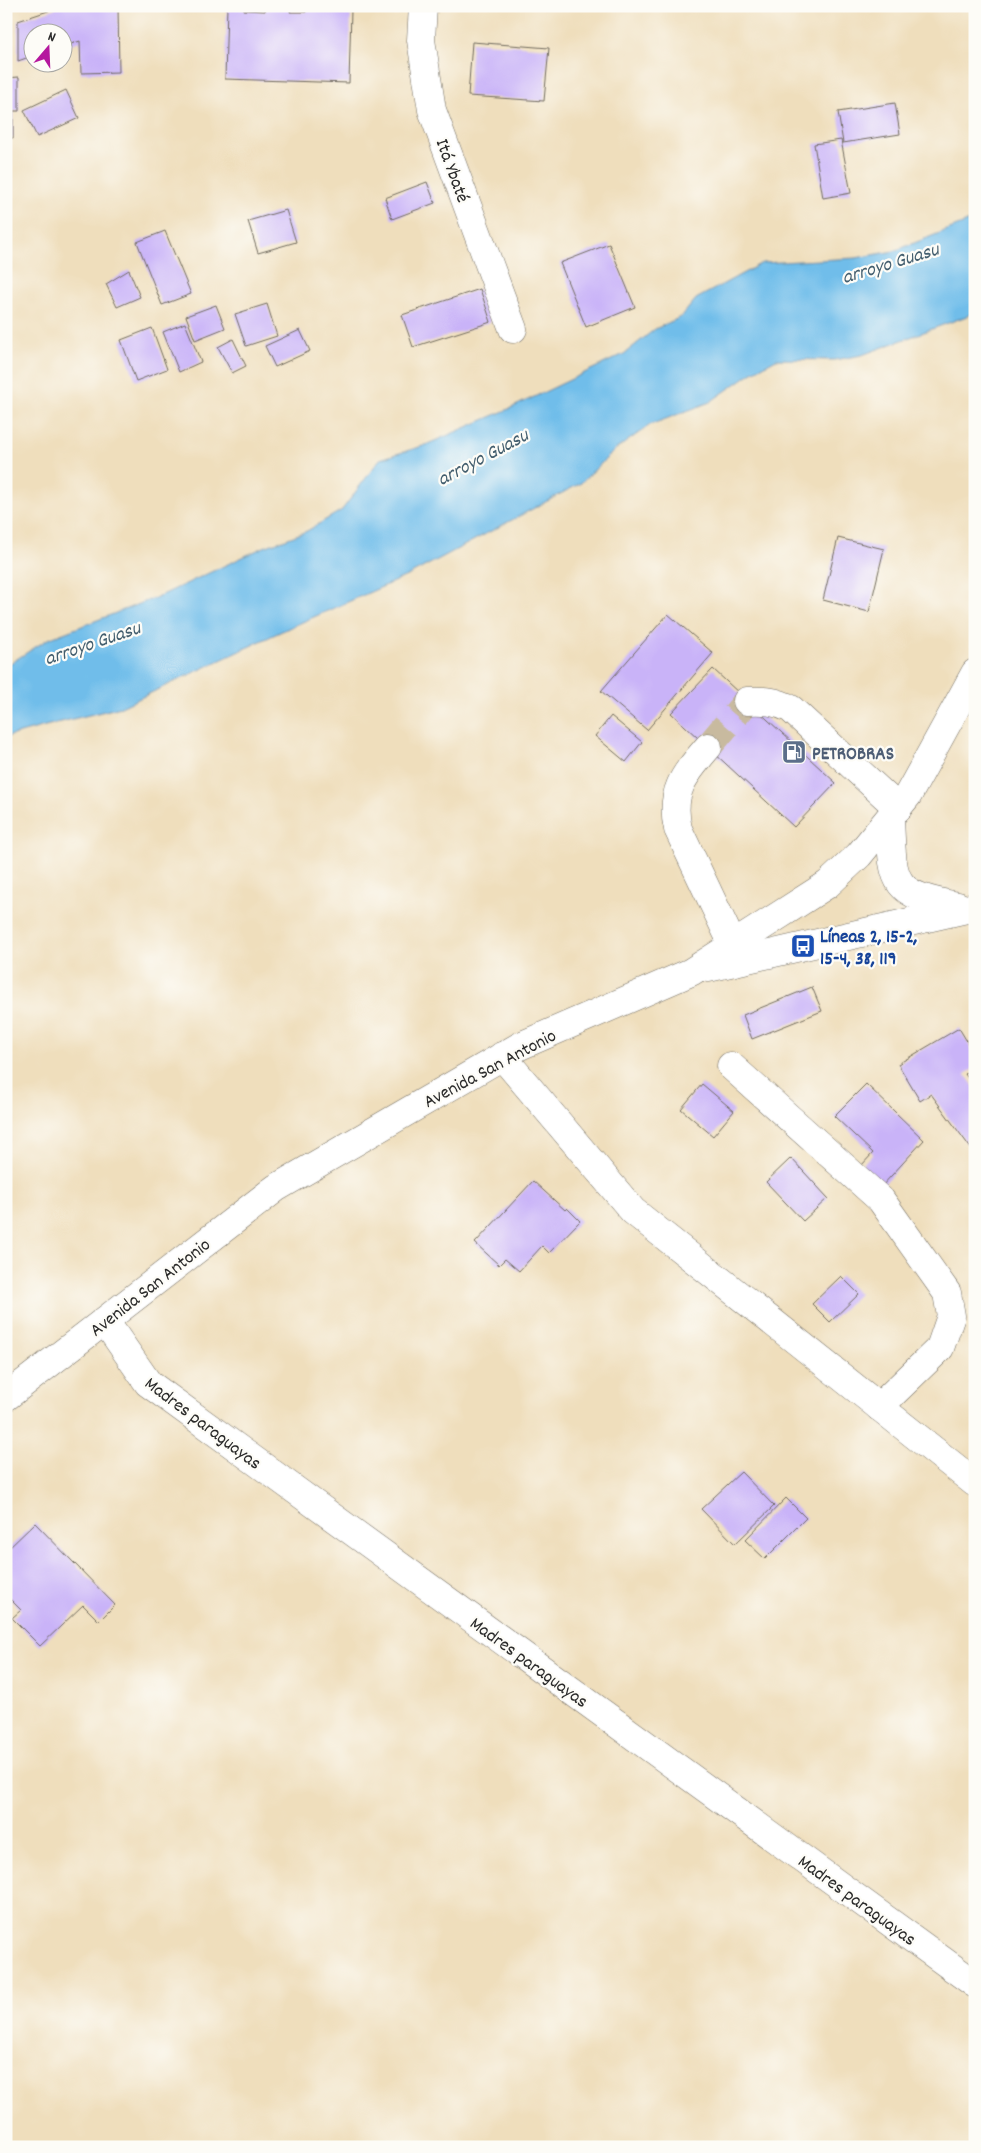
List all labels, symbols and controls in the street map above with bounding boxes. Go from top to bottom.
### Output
north arrow [22,22,72,72]
text: N [45,27,58,48]
street label: Itá Ybaté [427,136,475,207]
water label: arroyo Guasu [839,236,944,293]
water label: arroyo Guasu [433,422,535,494]
water label: arroyo Guasu [41,615,146,674]
fuel station icon: PETROBRAS [781,739,807,765]
place label: PETROBRAS [812,742,894,769]
place label: Líneas 2, 15-2, 15-4, 38, 119 [820,925,917,974]
bus stop icon: Líneas 2, 15-2, 15-4, 38, 119 [790,933,816,959]
street label: Avenida San Antonio [419,1024,562,1116]
street label: Avenida San Antonio [85,1233,217,1345]
street label: Madres paraguayas [138,1372,266,1478]
street label: Madres paraguayas [463,1612,593,1716]
street label: Madres paraguayas [791,1850,921,1954]

